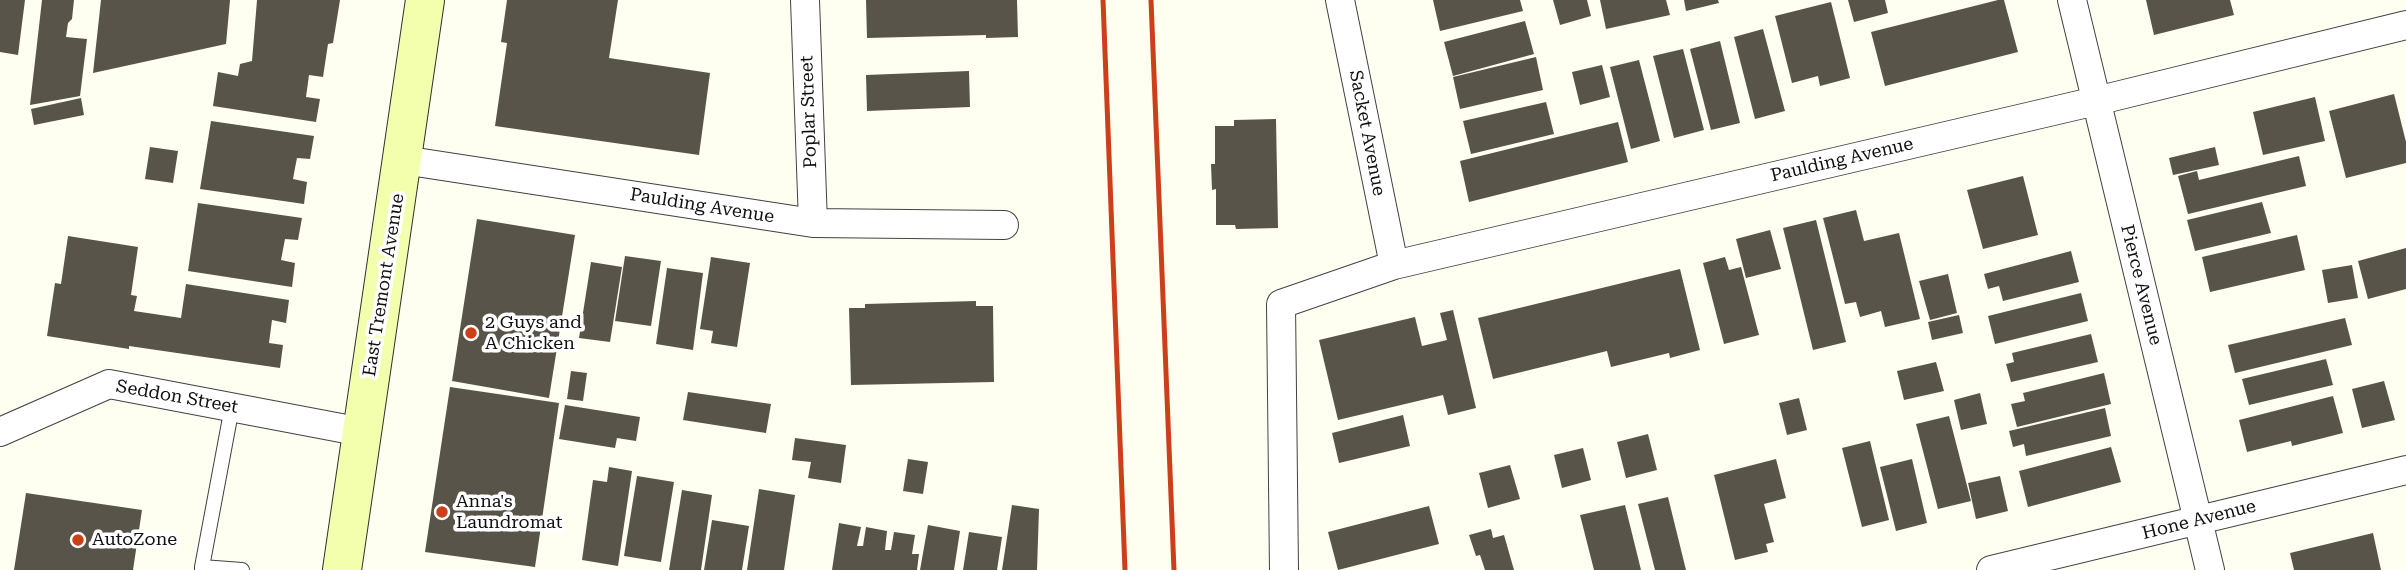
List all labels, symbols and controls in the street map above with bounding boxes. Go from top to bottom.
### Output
street label: Poplar Street [796,55,822,169]
street label: Sacket Avenue [1344,68,1390,198]
street label: Paulding Avenue [1769,133,1915,187]
street label: Paulding Avenue [628,184,776,228]
street label: East Tremont Avenue [359,192,409,378]
street label: Pierce Avenue [2116,222,2166,348]
place label: 2 Guys and A Chicken [485,312,582,354]
marker: 2 Guys and A Chicken [463,325,479,341]
street label: Seddon Street [114,376,240,418]
place label: Anna's Laundromat [456,491,562,534]
street label: Hone Avenue [2140,495,2258,545]
marker: Anna's Laundromat [434,504,450,520]
place label: AutoZone [92,529,177,551]
marker: AutoZone [70,532,86,548]

